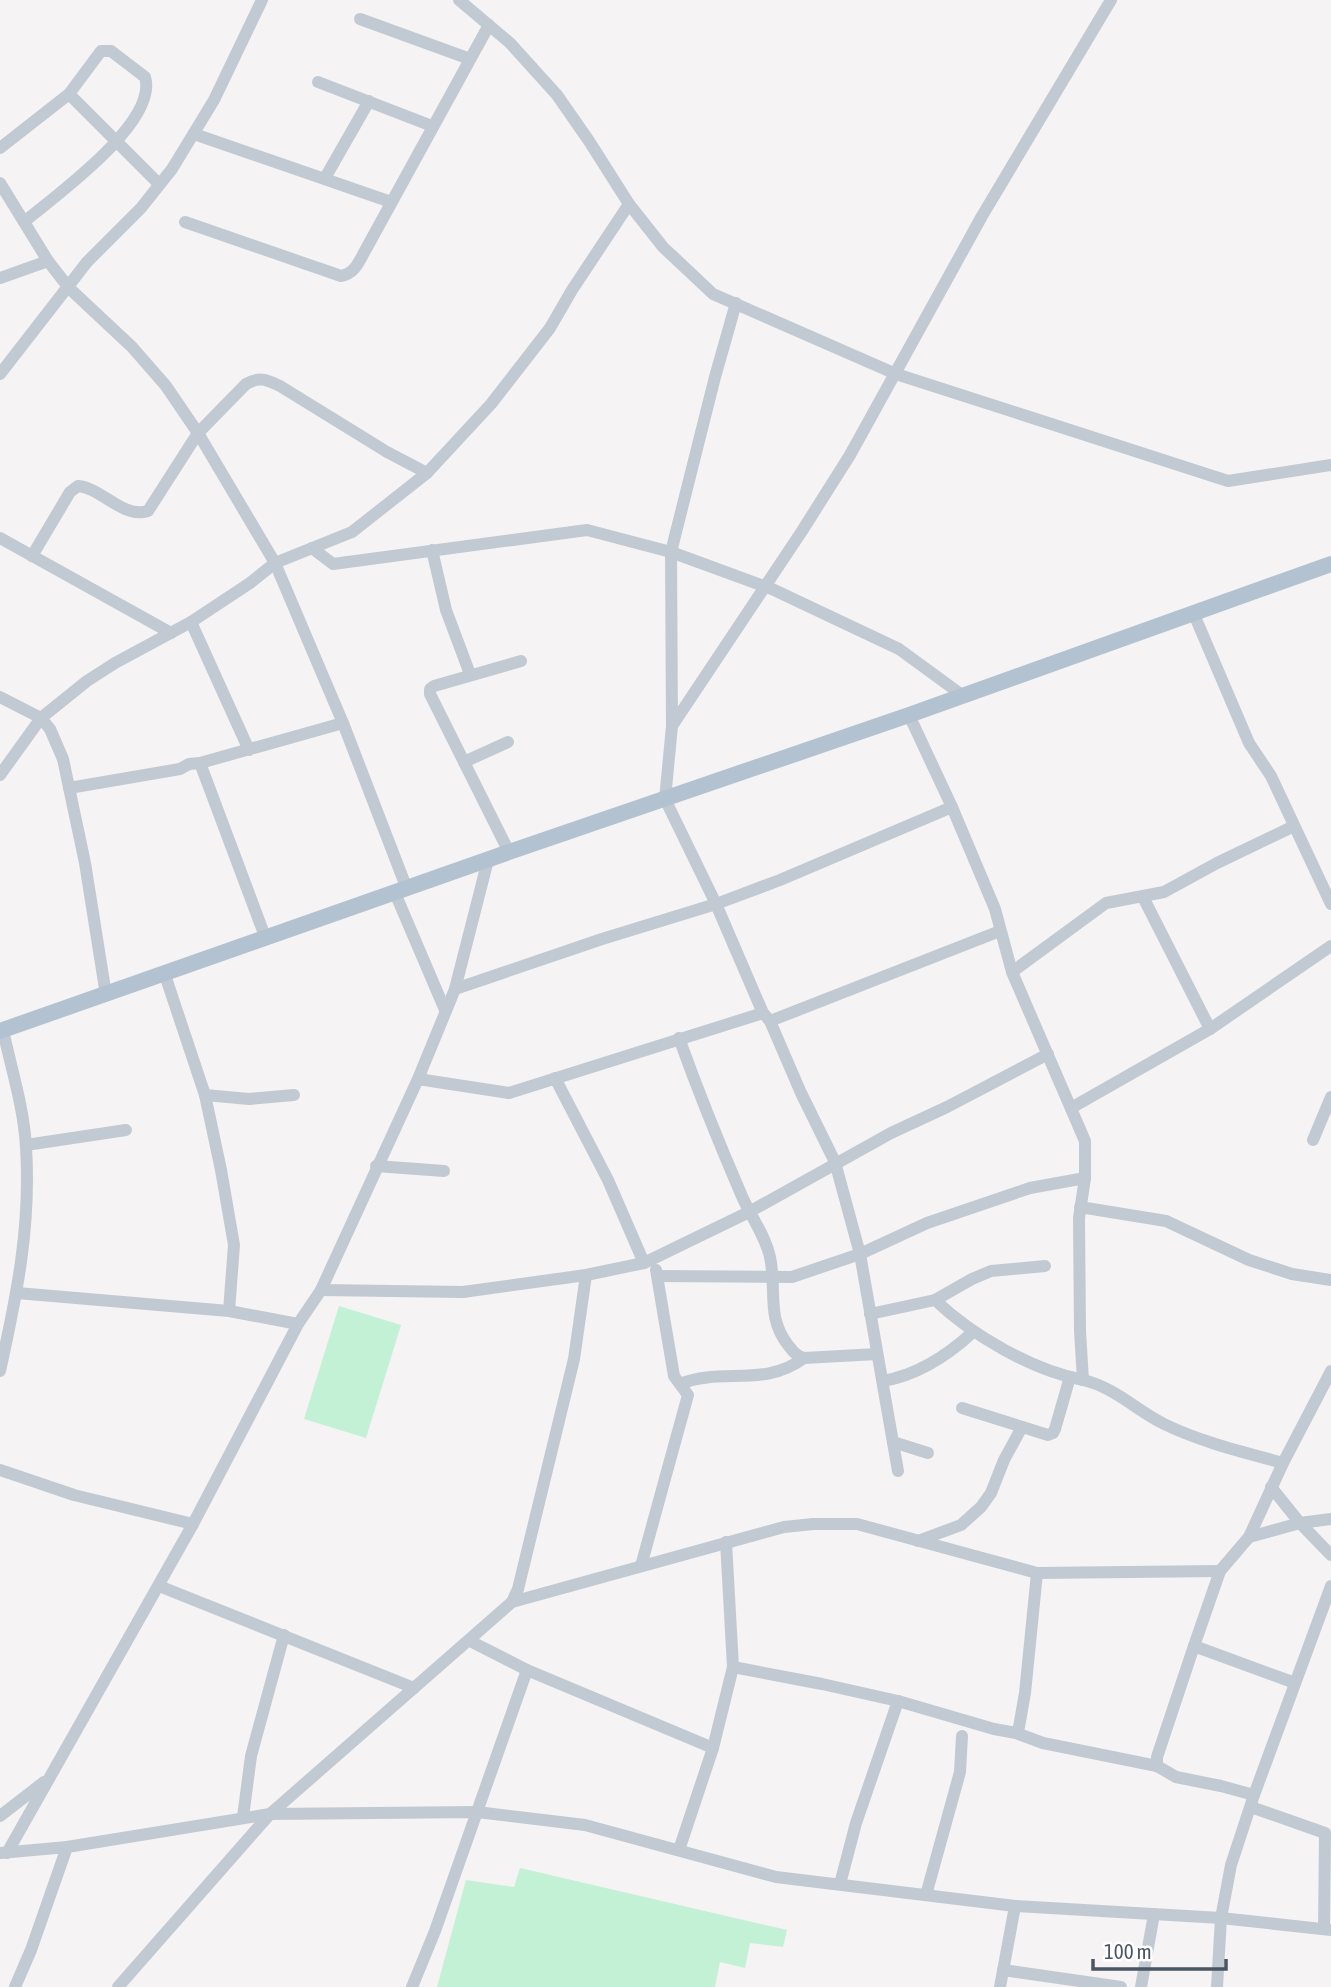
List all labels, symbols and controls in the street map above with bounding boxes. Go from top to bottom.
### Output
scale bar [1093,1927,1226,1971]
text: 100 m [1104,1939,1152,1963]

